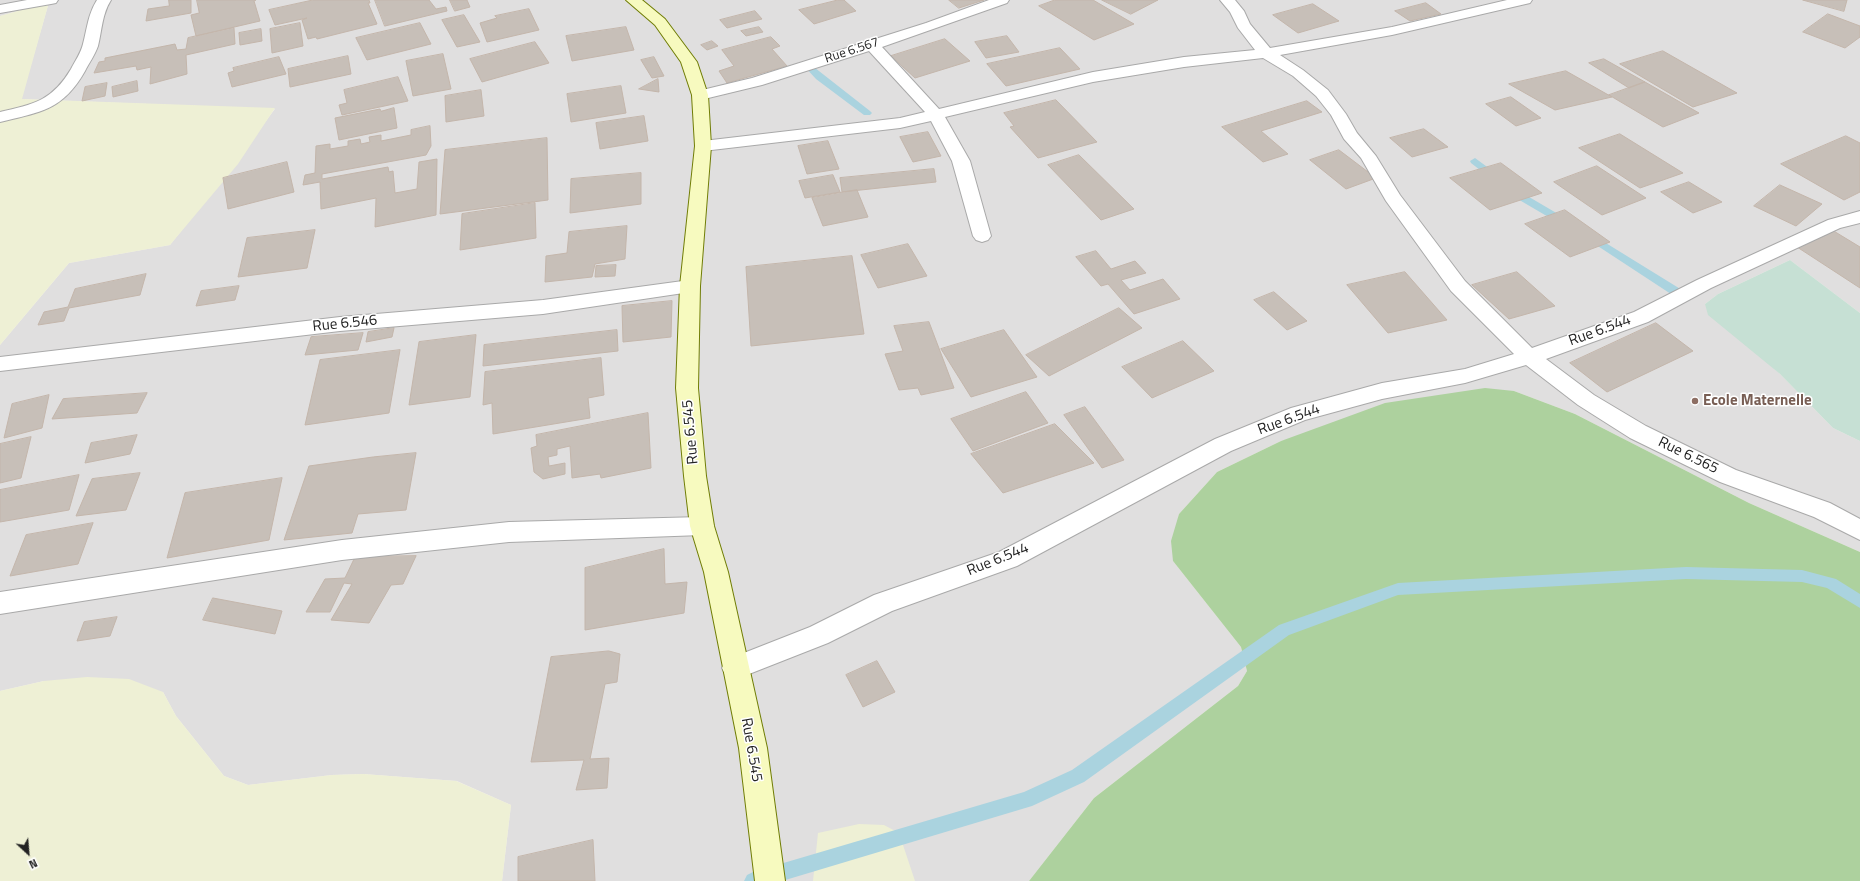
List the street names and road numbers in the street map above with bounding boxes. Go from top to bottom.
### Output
street label: Rue 6.567 [823,35,881,67]
street label: Rue 6.544 [1566,311,1634,351]
street label: Rue 6.546 [312,312,378,336]
street label: Rue 6.545 [679,399,703,465]
street label: Rue 6.544 [1255,400,1323,440]
street label: Rue 6.565 [1655,434,1721,478]
street label: Rue 6.544 [965,540,1031,580]
street label: Rue 6.545 [737,716,765,784]

